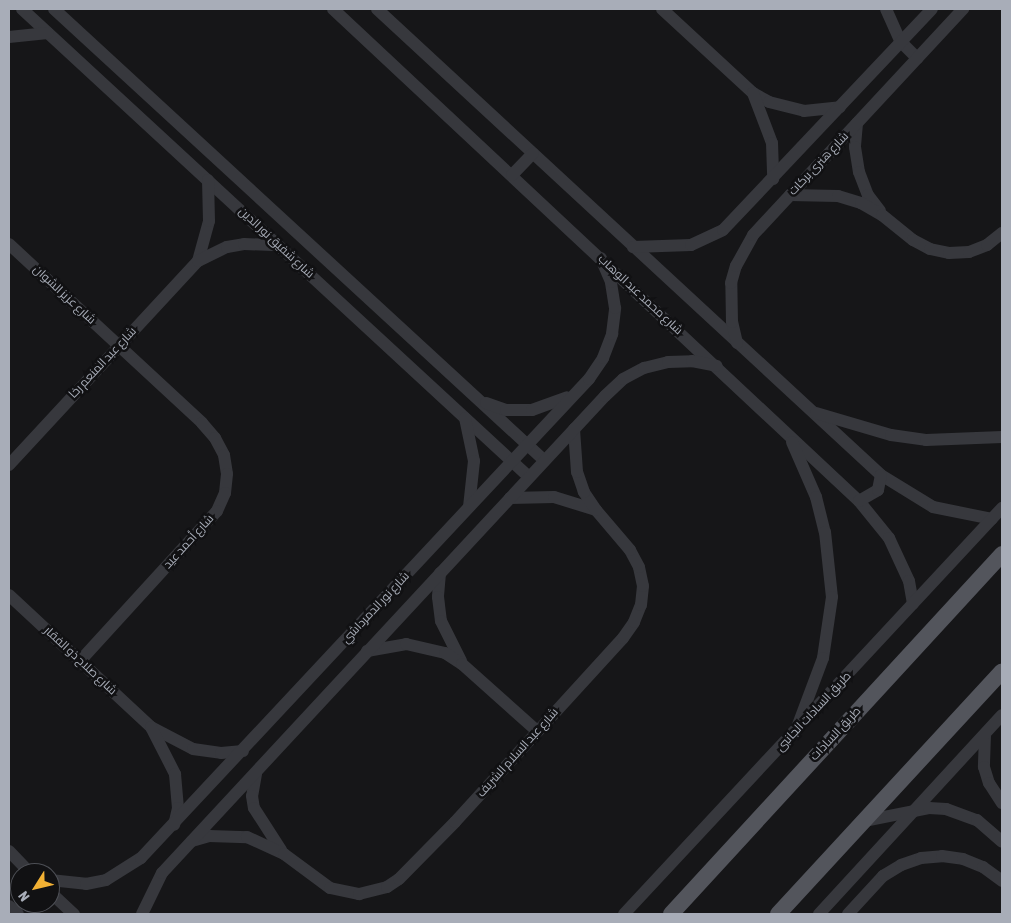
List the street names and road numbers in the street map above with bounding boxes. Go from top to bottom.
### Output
street label: شارع هنرى بركات [786,129,852,199]
street label: شارع شفيق نور الدين [235,204,317,282]
street label: شارع محمد عبد الوهاب [595,252,685,338]
street label: شارع عزيز الشوان [30,262,98,328]
street label: شارع عبد المنعم رخا [66,324,140,402]
street label: شارع أحمد عيد [161,512,217,572]
street label: شارع نور الدمرداشي [339,569,413,647]
street label: شارع صلاح ذو الفقار [41,624,119,698]
street label: طريق السادات الجانبى [773,669,855,755]
street label: طريق السادات [808,704,864,764]
street label: شارع عبد السلام الشريف [474,706,562,800]

